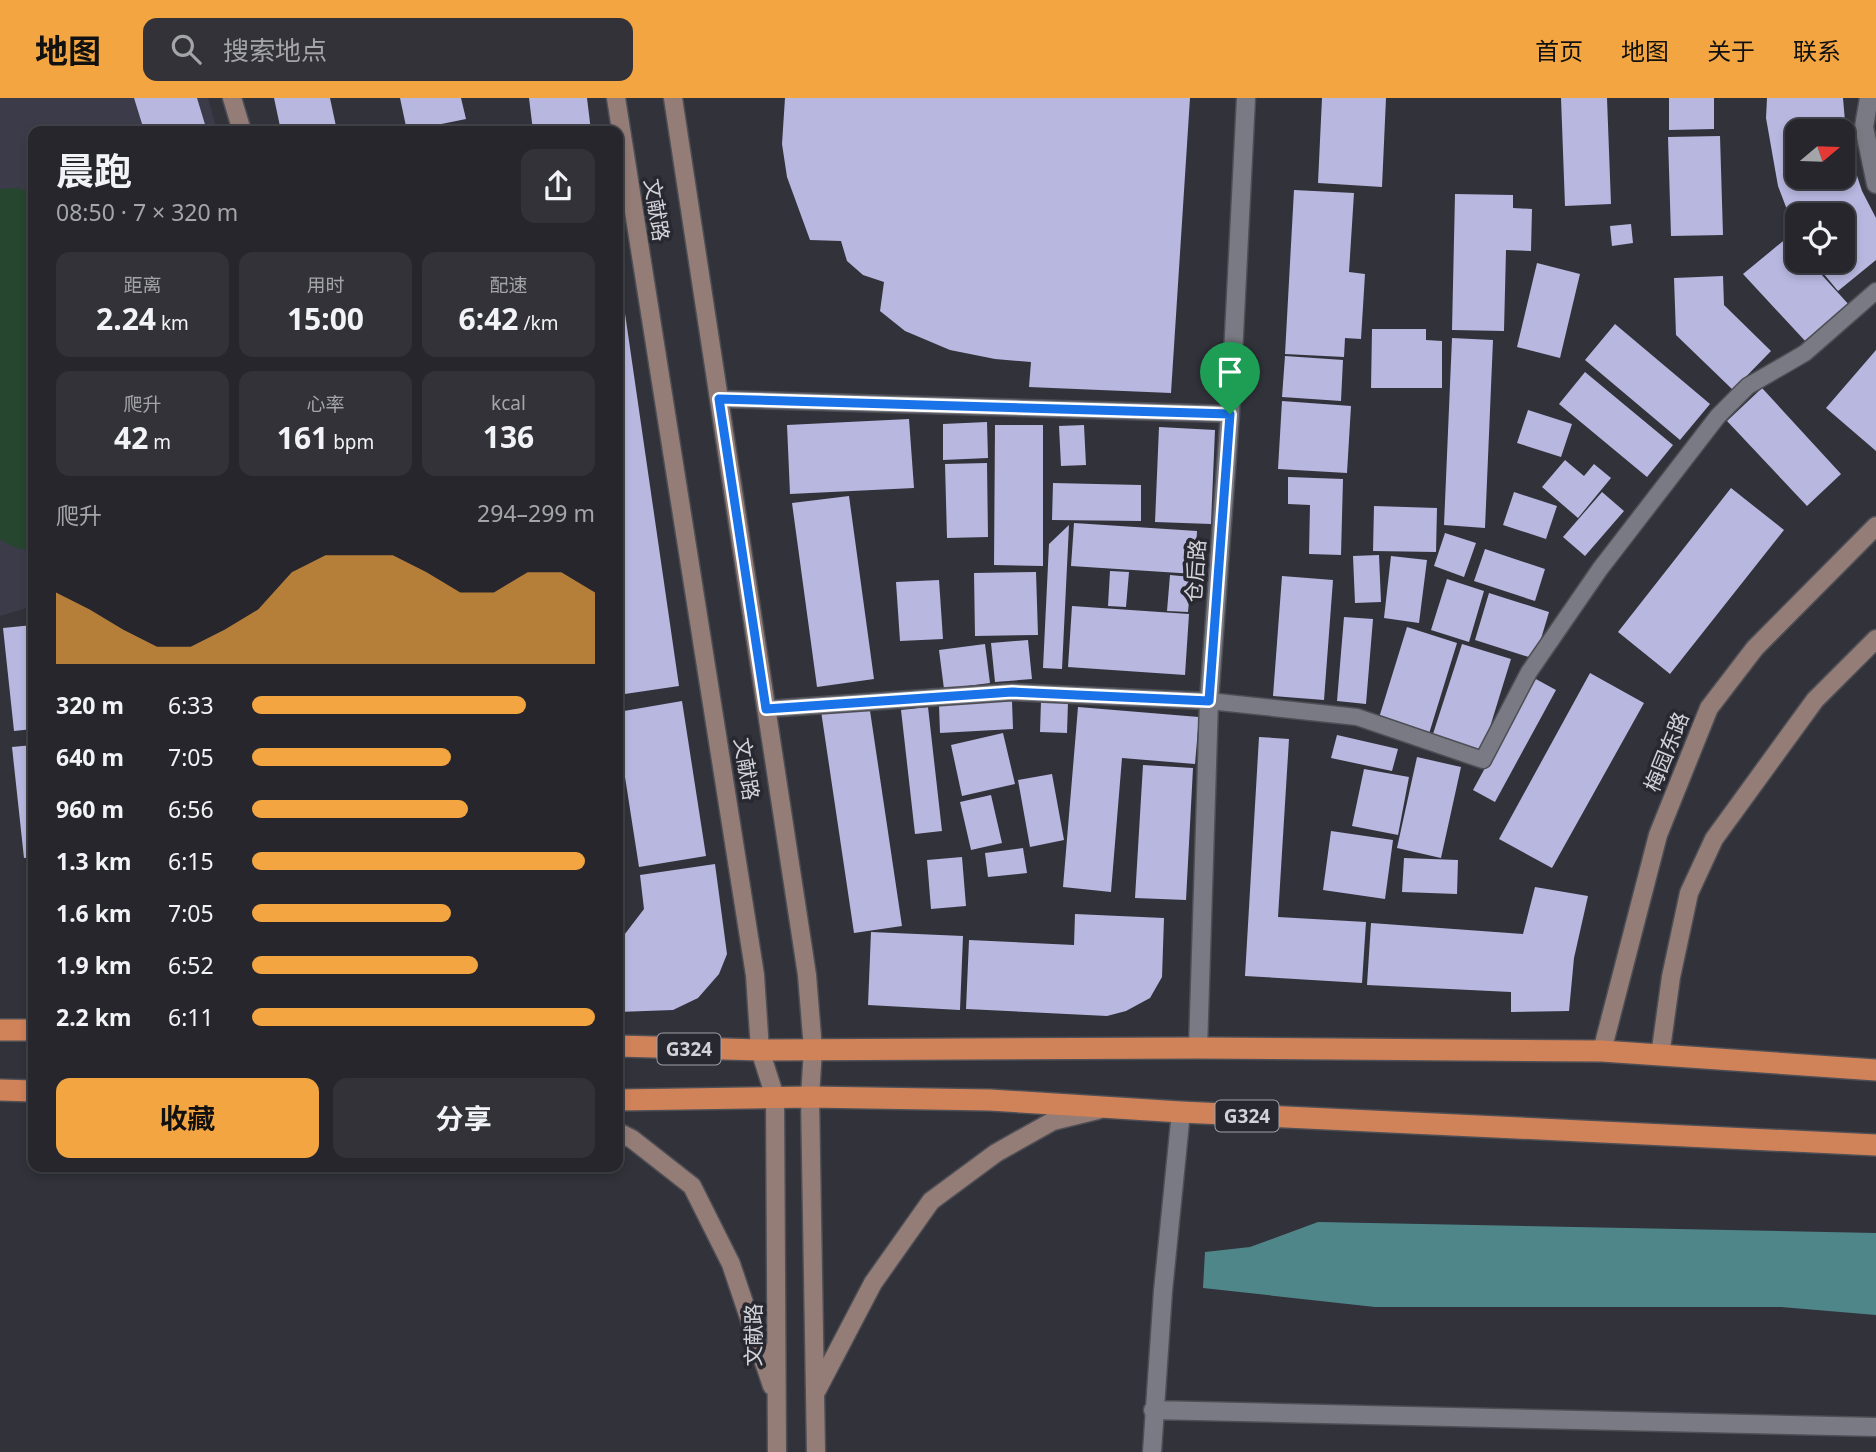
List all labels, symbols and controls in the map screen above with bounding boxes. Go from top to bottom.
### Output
search box [143,18,633,81]
text: 地图 [35,28,101,73]
icon: search [167,30,205,68]
text: 搜索地点 [223,32,327,68]
text: 首页 [1535,34,1583,67]
text: 地图 [1621,34,1669,67]
text: 关于 [1707,34,1755,67]
text: 联系 [1793,34,1841,67]
north arrow [1785,119,1855,189]
map controls [1785,119,1855,273]
text: 晨跑 [56,144,132,196]
button: share [521,149,595,223]
street label: 文献路 [638,177,676,243]
text: 08:50 · 7 × 320 m [56,196,238,228]
button: locate [1785,203,1855,273]
text: 距离 [123,272,162,298]
text: 用时 [306,272,345,298]
text: 配速 [489,272,528,298]
text: 2.24 [96,298,156,339]
text: 15:00 [287,298,364,339]
text: 6:42 [459,298,519,339]
text: km [156,310,189,336]
text: /km [519,310,558,336]
pin [1200,342,1260,414]
icon: arrive [1211,353,1249,391]
text: kcal [491,390,526,416]
text: 爬升 [123,391,162,417]
text: 心率 [306,391,345,417]
text: 136 [483,416,534,457]
text: 42 [114,417,148,458]
text: 161 [277,417,328,458]
text: m [148,429,171,455]
text: bpm [328,429,374,455]
text: 294–299 m [477,497,595,529]
text: 爬升 [56,499,102,531]
street label: 仓后路 [1179,539,1211,603]
text: 320 m [56,689,124,721]
text: 6:33 [168,689,214,721]
street label: 梅园东路 [1637,707,1695,796]
street label: 文献路 [728,736,766,802]
text: 640 m [56,741,124,773]
text: 7:05 [168,741,214,773]
text: 960 m [56,793,124,825]
text: 6:56 [168,793,214,825]
text: 1.3 km [56,845,131,877]
text: 6:15 [168,845,214,877]
text: 1.6 km [56,897,131,929]
text: 7:05 [168,897,214,929]
text: 1.9 km [56,949,131,981]
text: 6:52 [168,949,214,981]
text: 2.2 km [56,1001,131,1033]
text: 6:11 [168,1001,214,1033]
road number: G324 [658,1034,720,1065]
button: 收藏 [56,1078,319,1158]
button: 分享 [333,1078,595,1158]
road number: G324 [1216,1100,1278,1132]
street label: 文献路 [739,1304,767,1367]

